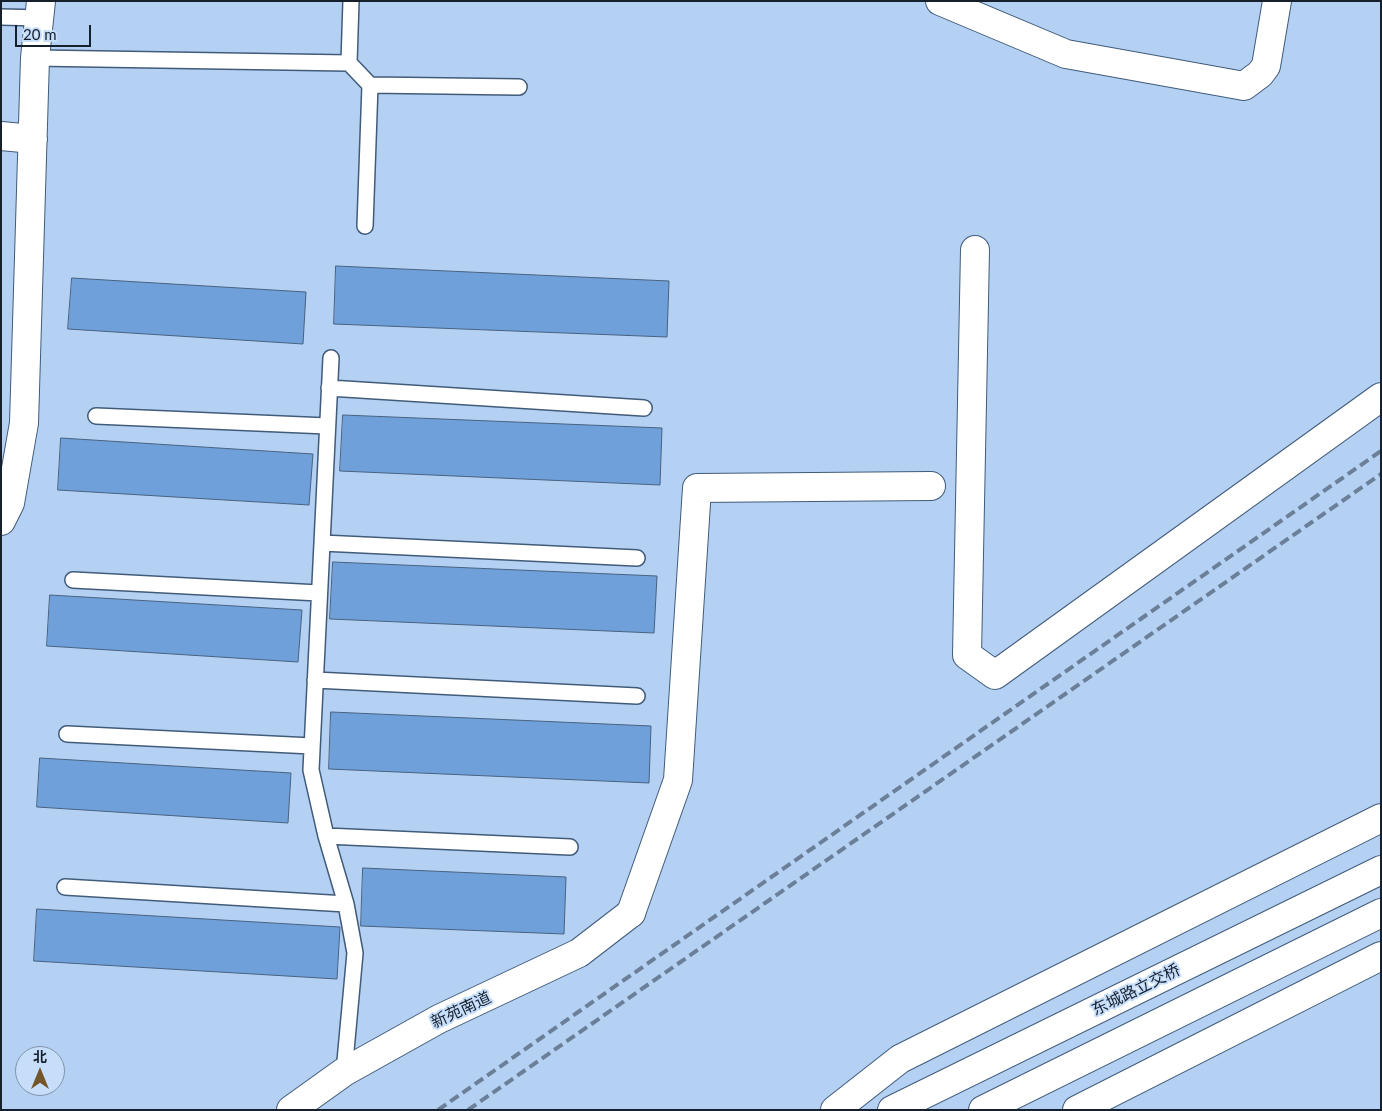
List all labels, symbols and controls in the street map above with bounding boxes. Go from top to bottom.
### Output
scale bar [18,15,94,47]
text: 20 m [23,25,57,43]
street label: 东城路立交桥 [1089,960,1183,1020]
street label: 新苑南道 [428,988,494,1032]
north arrow [15,1046,65,1096]
text: 北 [33,1048,47,1065]

